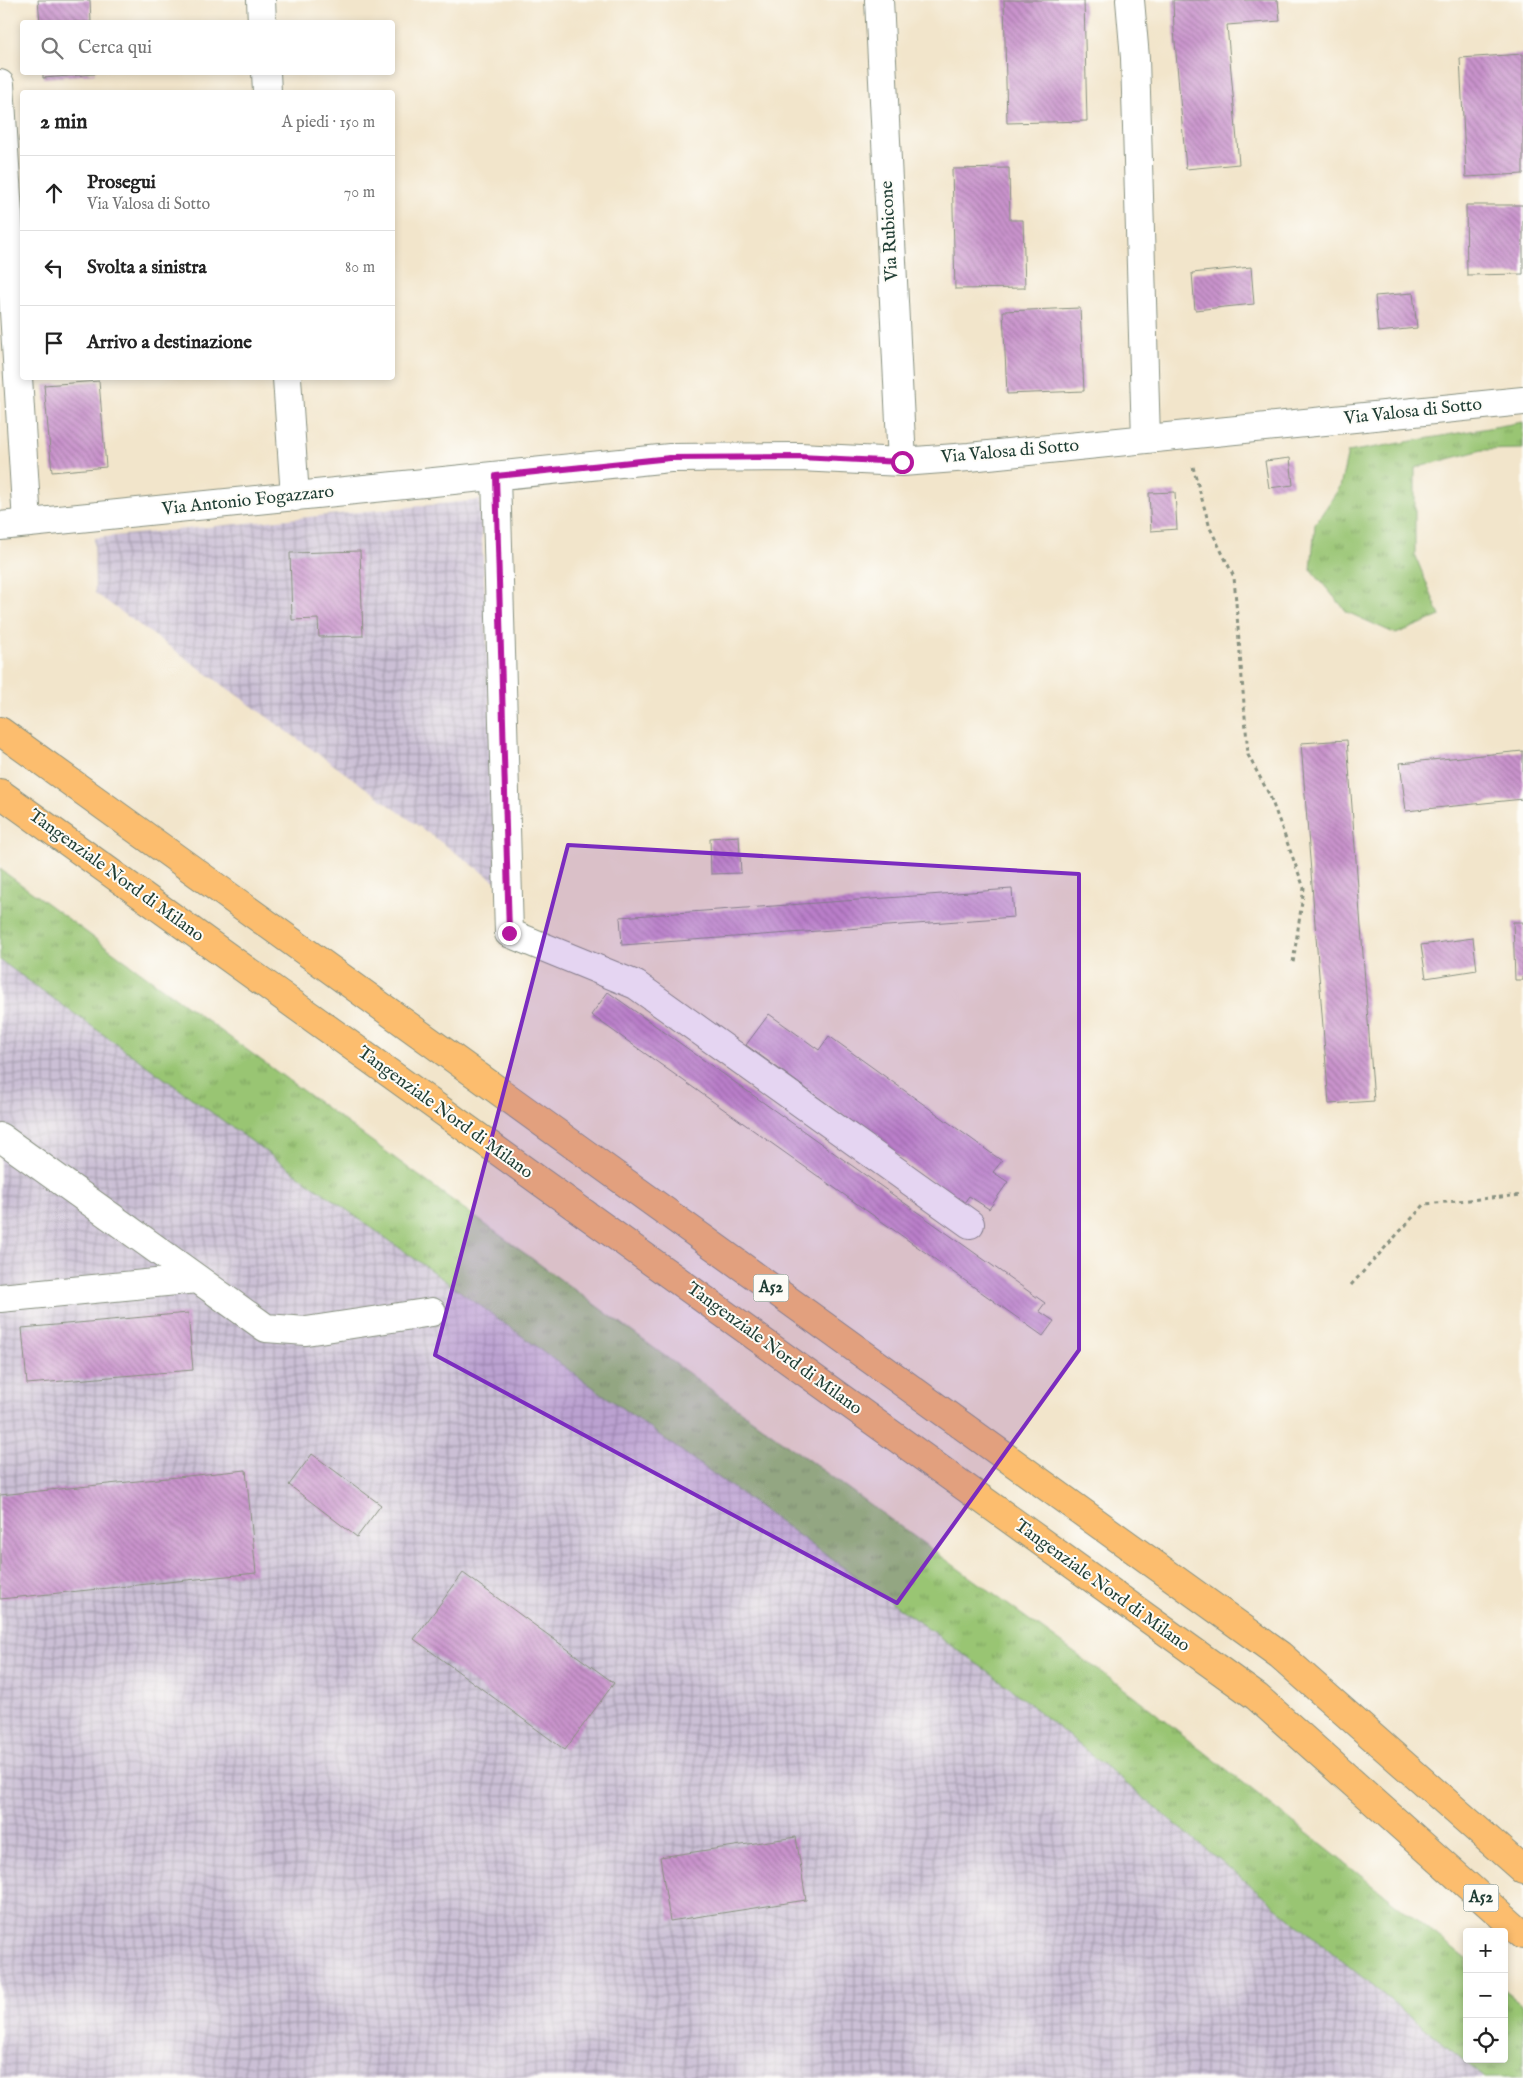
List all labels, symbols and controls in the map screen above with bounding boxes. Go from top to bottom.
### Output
search box [20,20,395,75]
icon: search [38,34,66,62]
text: Cerca qui [78,36,152,60]
text: 2 min [40,109,87,136]
text: A piedi · 150 m [282,113,375,133]
text: Prosegui [87,171,156,195]
icon: ahead [40,179,68,207]
street label: Via Rubicone [876,180,904,283]
text: 70 m [344,183,375,203]
text: Via Valosa di Sotto [87,195,210,215]
icon: left [40,254,68,282]
text: Svolta a sinistra [87,256,207,280]
text: 80 m [345,258,375,278]
icon: arrive [40,329,68,357]
text: Arrivo a destinazione [87,331,252,355]
street label: Via Valosa di Sotto [1342,393,1483,431]
street label: Via Valosa di Sotto [939,434,1080,470]
route start [891,451,914,474]
street label: Via Antonio Fogazzaro [160,480,336,522]
street label: Tangenziale Nord di Milano [24,804,209,948]
route end [498,922,521,945]
street label: Tangenziale Nord di Milano [353,1041,538,1185]
road number: A52 [754,1275,788,1302]
street label: Tangenziale Nord di Milano [682,1277,867,1421]
street label: Tangenziale Nord di Milano [1010,1514,1195,1658]
road number: A52 [1464,1885,1498,1912]
map controls [1463,1928,1508,2063]
button: + [1463,1928,1508,1973]
button: − [1463,1973,1508,2018]
button: locate [1463,2018,1508,2063]

